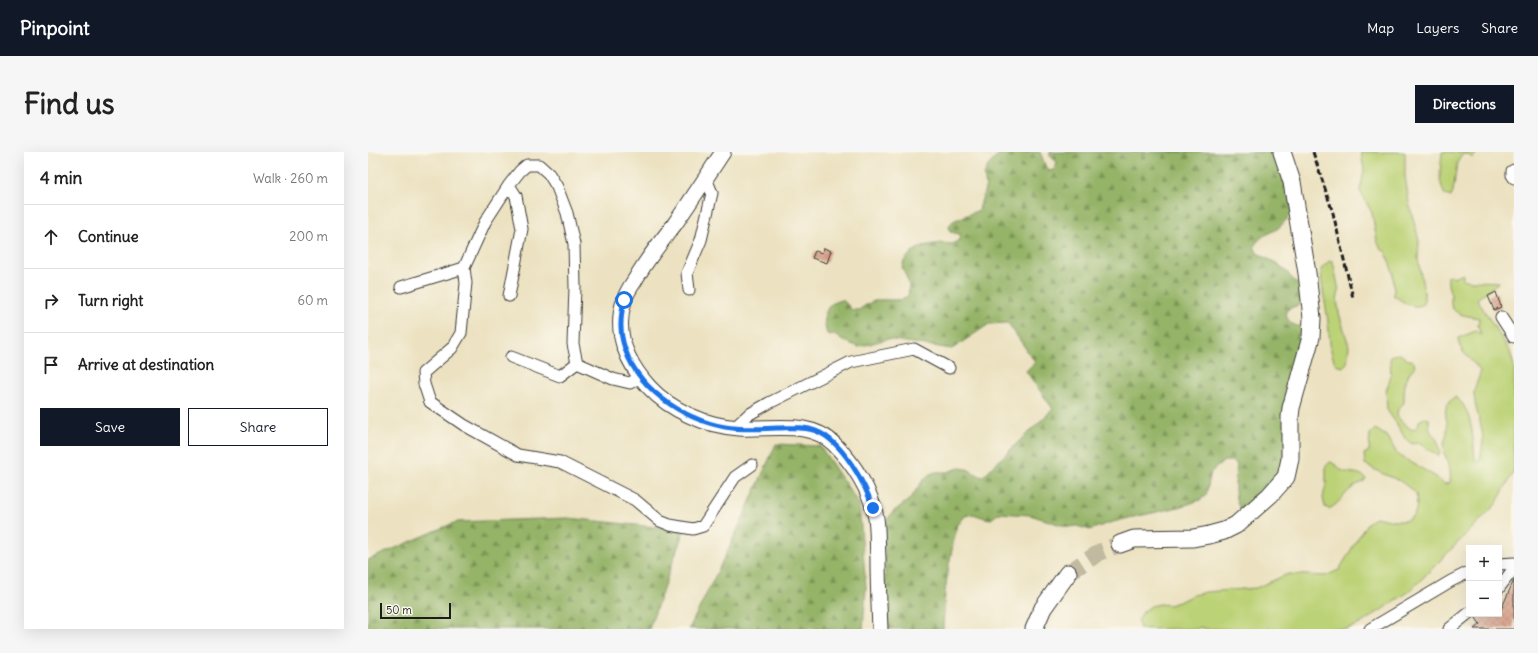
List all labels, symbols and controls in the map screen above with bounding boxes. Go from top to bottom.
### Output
text: Pinpoint [20,16,90,40]
text: Map [1367,19,1394,37]
text: Layers [1416,19,1459,37]
text: Share [1481,19,1518,37]
button: Directions [1415,85,1514,123]
text: Find us [24,86,115,122]
text: 4 min [40,167,82,189]
text: Walk · 260 m [253,170,328,187]
icon: ahead [40,226,62,248]
text: Continue [78,227,139,246]
text: 200 m [289,228,328,245]
icon: right [40,290,62,312]
text: Turn right [78,291,143,310]
route start [615,291,633,309]
text: 60 m [297,292,328,309]
icon: arrive [40,354,62,376]
text: Arrive at destination [78,355,214,374]
button: Save [40,408,180,446]
button: Share [188,408,328,446]
route end [864,499,882,517]
map controls [1466,545,1502,617]
button: + [1466,545,1502,581]
button: − [1466,581,1502,617]
scale bar [380,601,451,620]
text: 50 m [386,603,412,617]

